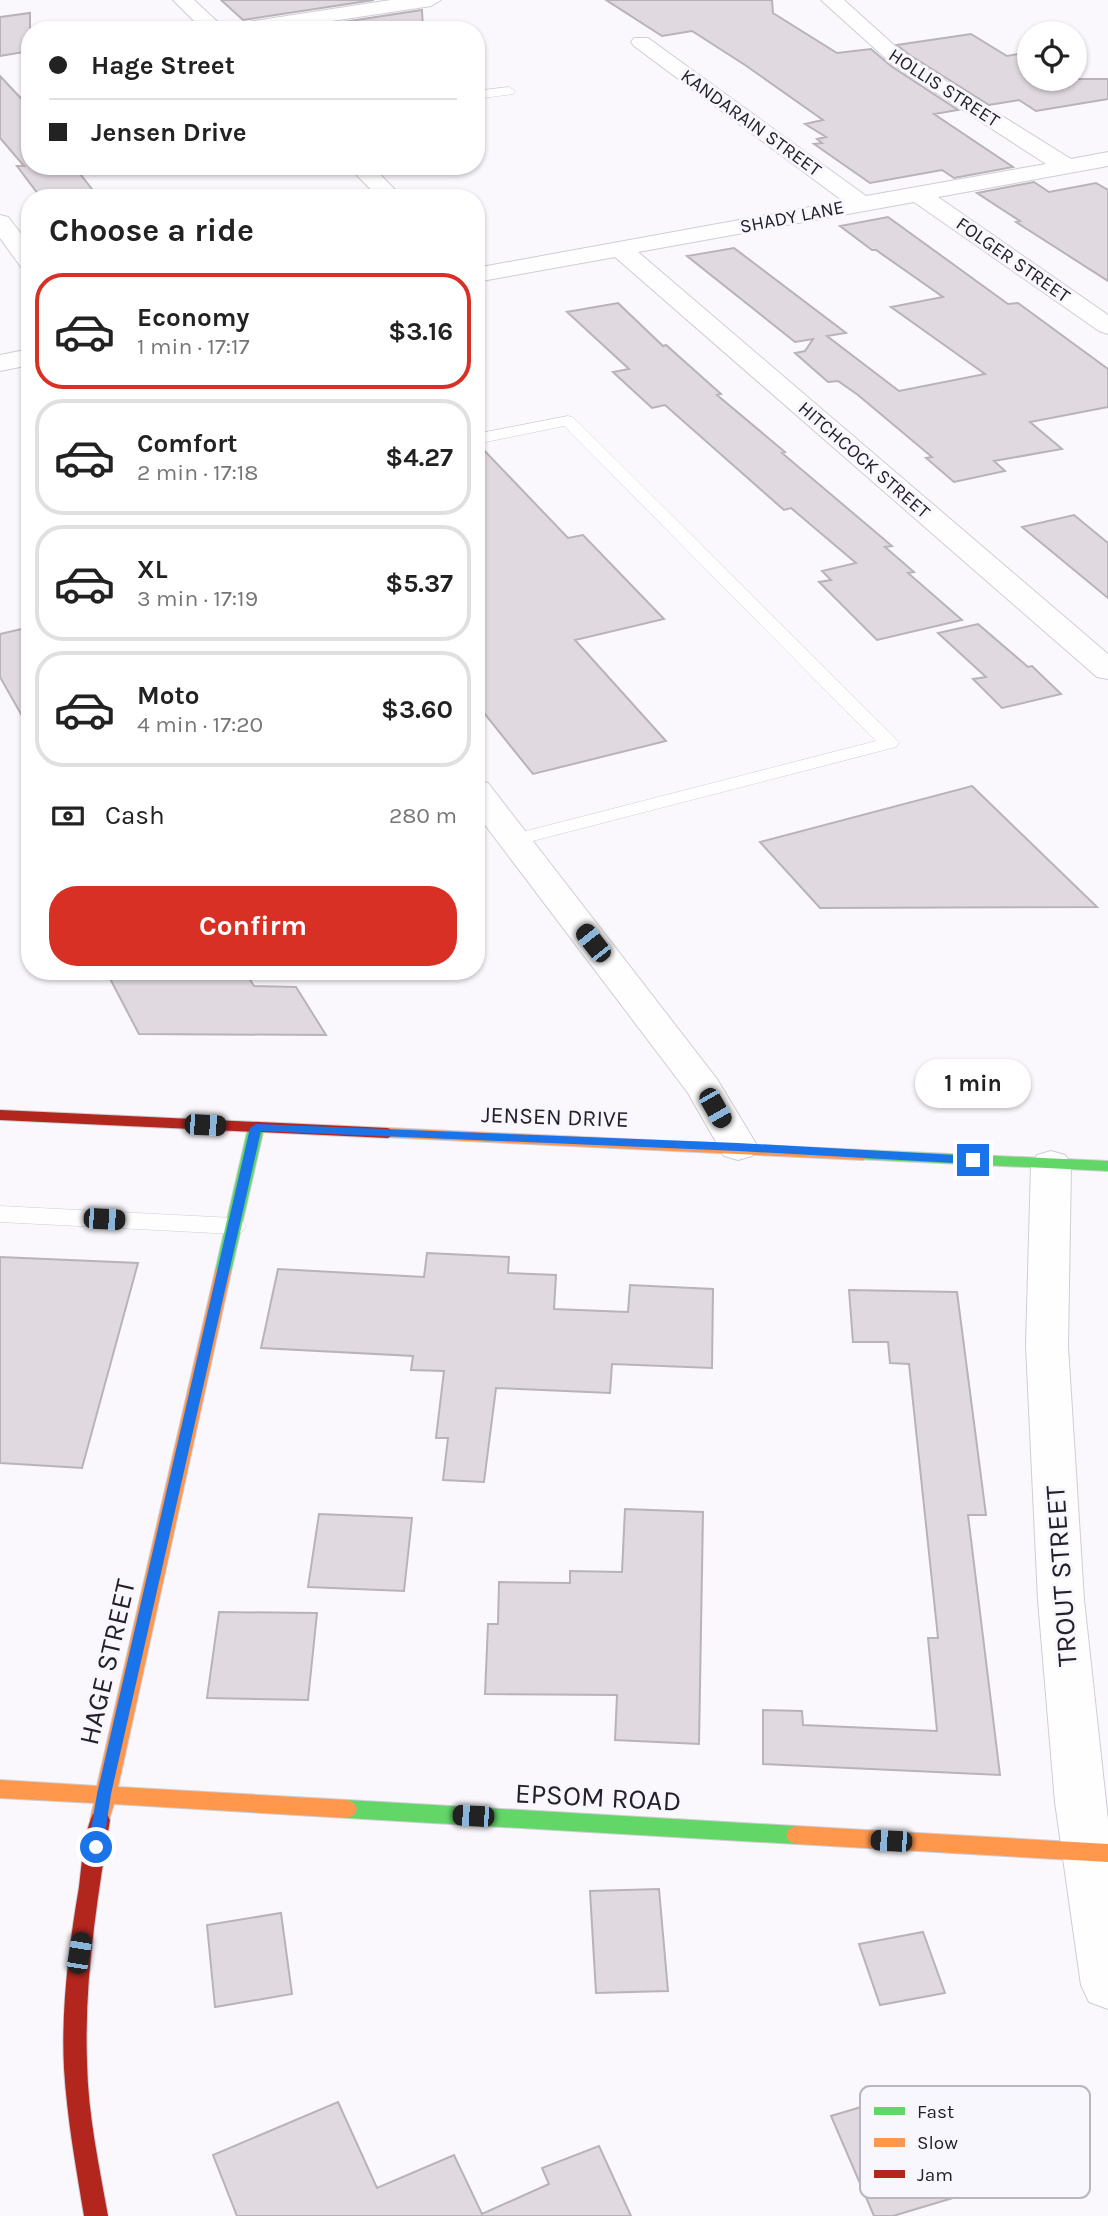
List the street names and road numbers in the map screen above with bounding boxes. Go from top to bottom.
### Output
street label: HOLLIS STREET [885,44,1004,132]
street label: KANDARAIN STREET [677,65,826,181]
street label: SHADY LANE [738,196,846,238]
street label: FOLGER STREET [952,213,1074,308]
street label: HITCHCOCK STREET [794,397,935,523]
street label: JENSEN DRIVE [481,1101,629,1133]
street label: TROUT STREET [1038,1484,1084,1668]
street label: HAGE STREET [72,1576,142,1748]
street label: EPSOM ROAD [514,1776,682,1818]

